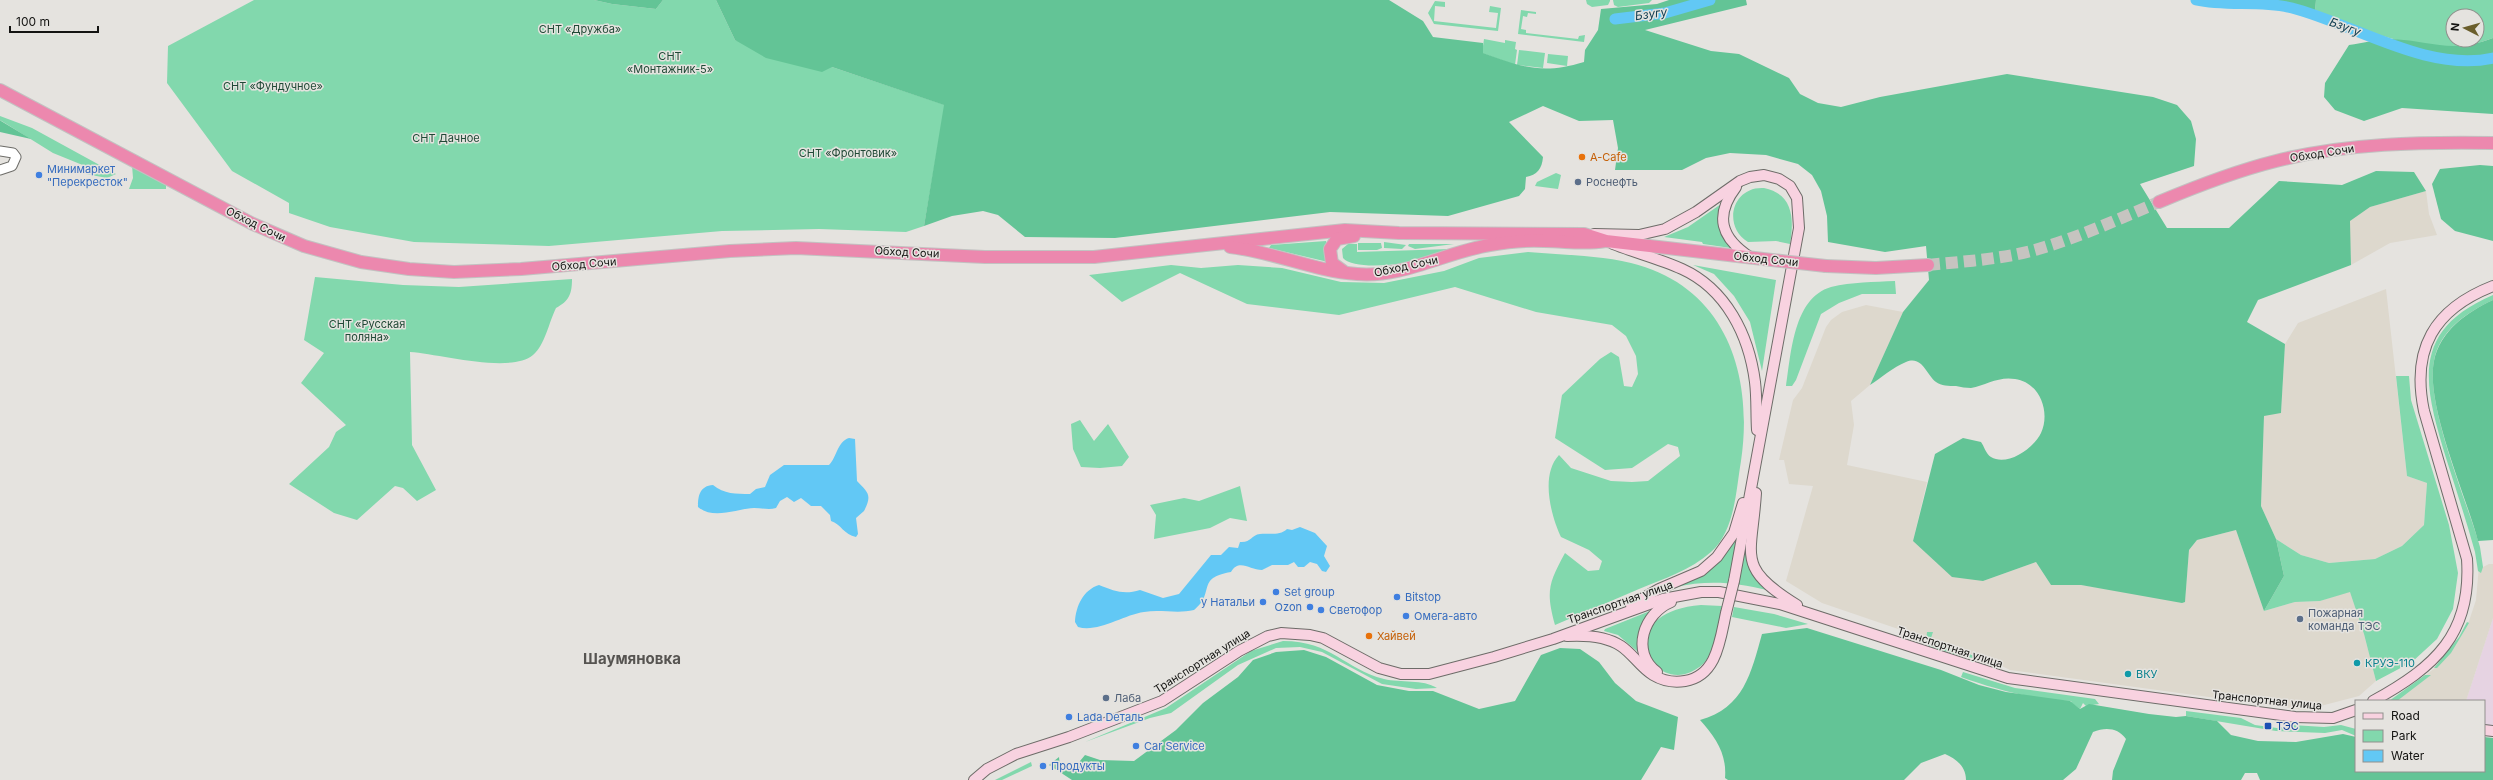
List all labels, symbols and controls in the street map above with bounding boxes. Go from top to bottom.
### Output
water label: Бзугу [1634,4,1668,23]
scale bar [10,8,98,34]
north arrow [2445,8,2485,48]
text: 100 m [16,14,50,29]
water label: Бзугу [2327,14,2363,39]
park label: СНТ «Дружба» [539,22,621,36]
text: N [2448,22,2462,32]
park label: СНТ «Монтажник-5» [627,49,713,76]
park label: СНТ «Фундучное» [223,79,323,93]
park label: СНТ Дачное [412,131,480,145]
street label: Обход Сочи [2289,141,2355,165]
park label: СНТ «Фронтовик» [799,146,897,160]
place label: A-Cafe [1590,150,1627,164]
marker: A-Cafe [1577,152,1587,162]
place label: Минимаркет "Перекресток" [47,162,128,189]
marker: Минимаркет "Перекресток" [34,170,44,180]
place label: Роснефть [1586,175,1638,189]
marker: Роснефть [1573,177,1583,187]
street label: Обход Сочи [224,203,288,245]
street label: Обход Сочи [874,243,940,261]
street label: Обход Сочи [1733,249,1799,269]
street label: Обход Сочи [1373,252,1439,280]
street label: Обход Сочи [551,254,617,274]
park label: СНТ «Русская поляна» [329,317,405,344]
street label: Транспортная улица [1565,577,1675,627]
place label: Set group [1284,585,1335,599]
marker: Set group [1271,587,1281,597]
place label: Bitstop [1405,590,1441,604]
marker: Bitstop [1392,592,1402,602]
place label: у Натальи [1201,595,1255,609]
marker: у Натальи [1258,597,1268,607]
place label: Ozon [1275,600,1302,614]
marker: Ozon [1305,602,1315,612]
place label: Светофор [1329,603,1382,617]
marker: Светофор [1316,605,1326,615]
place label: Пожарная команда ТЭС [2308,606,2380,633]
place label: Омега-авто [1414,609,1478,623]
marker: Омега-авто [1401,611,1411,621]
marker: Пожарная команда ТЭС [2295,614,2305,624]
street label: Транспортная улица [1895,623,2005,671]
street label: Транспортная улица [1151,626,1253,696]
place label: Хайвей [1377,629,1416,643]
marker: Хайвей [1364,631,1374,641]
district label: Шаумяновка [583,649,681,668]
place label: КРУЭ-110 [2365,656,2415,670]
marker: КРУЭ-110 [2352,658,2362,668]
place label: ВКУ [2136,667,2158,681]
marker: ВКУ [2123,669,2133,679]
street label: Транспортная улица [2211,687,2323,713]
place label: Лаба [1114,691,1141,705]
marker: Лаба [1101,693,1111,703]
legend [2355,700,2485,772]
text: Road [2391,708,2420,723]
place label: Lada Dеталь [1077,710,1144,724]
marker: Lada Dеталь [1064,712,1074,722]
place label: ТЭС [2276,719,2299,733]
marker: ТЭС [2263,721,2273,731]
text: Park [2391,728,2417,743]
place label: Car Service [1144,739,1205,753]
marker: Car Service [1131,741,1141,751]
text: Water [2391,748,2425,763]
place label: Продукты [1051,759,1105,773]
marker: Продукты [1038,761,1048,771]

